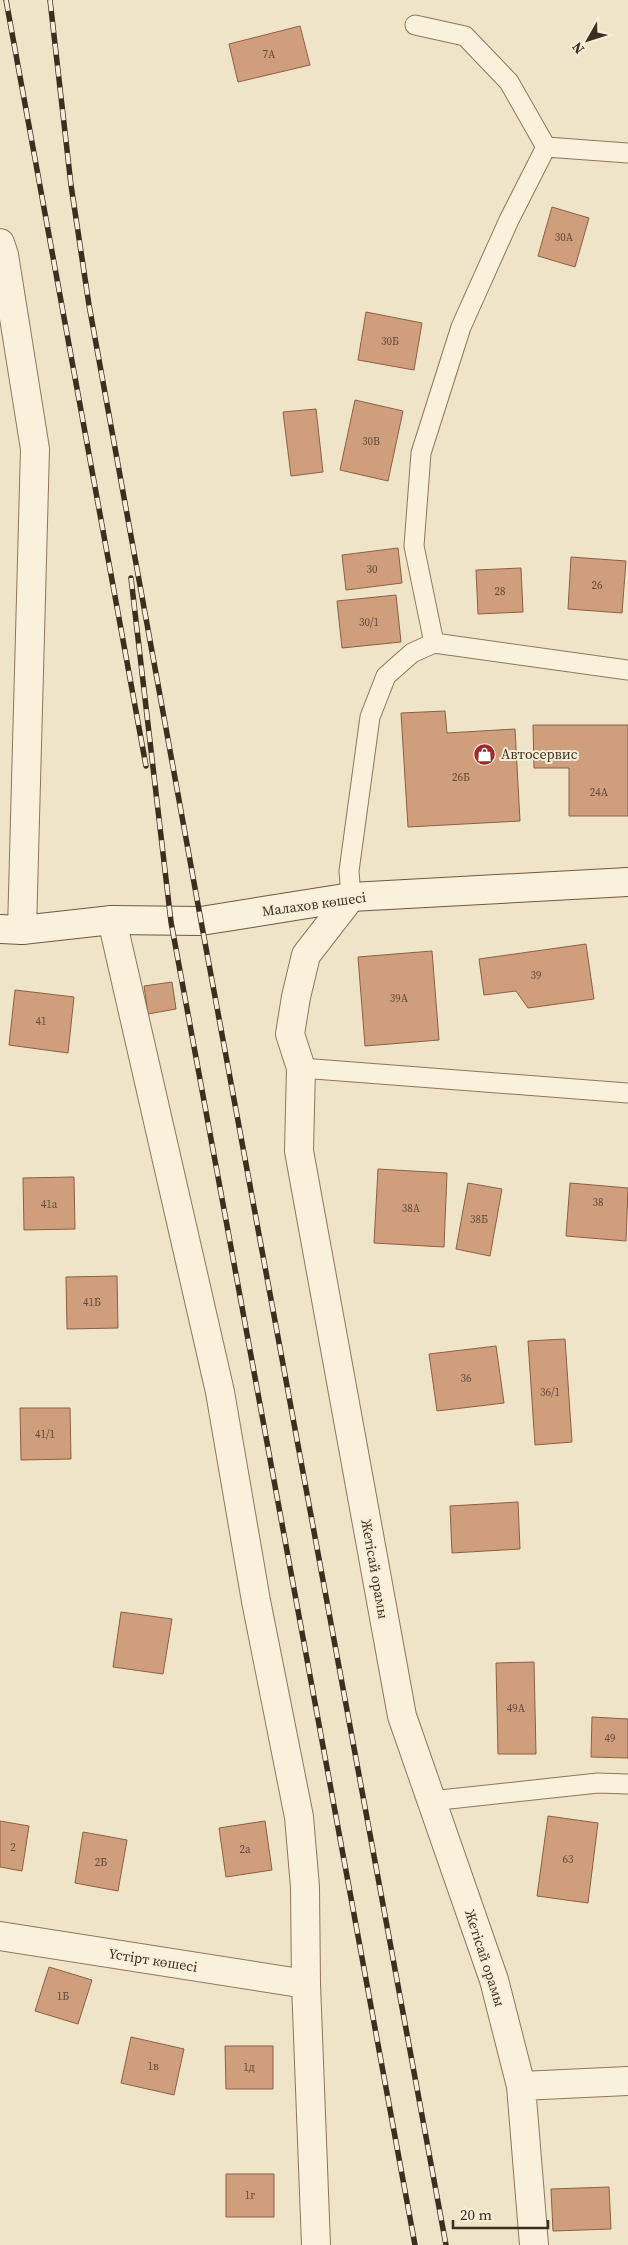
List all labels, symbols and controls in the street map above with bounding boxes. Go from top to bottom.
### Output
north arrow [563,15,613,65]
text: N [567,38,589,58]
house number: 7А [263,47,276,62]
house number: 30А [555,230,574,245]
house number: 30Б [381,334,399,349]
house number: 30В [362,434,380,449]
house number: 30 [367,562,378,577]
house number: 26 [592,578,603,593]
house number: 28 [495,584,506,599]
house number: 30/1 [359,615,379,630]
shop icon: Автосервис [473,742,497,766]
place label: Автосервис [501,744,578,764]
house number: 26Б [452,770,470,785]
house number: 24А [590,785,609,800]
street label: Малахов көшесі [261,887,367,921]
house number: 39 [531,968,542,983]
house number: 39А [390,991,409,1006]
house number: 41 [36,1014,47,1029]
house number: 38 [593,1195,604,1210]
house number: 41а [41,1197,58,1212]
house number: 38А [402,1201,421,1216]
house number: 38Б [470,1212,488,1227]
house number: 41Б [83,1295,101,1310]
house number: 36 [461,1371,472,1386]
house number: 36/1 [540,1385,560,1400]
house number: 41/1 [35,1427,55,1442]
street label: Жетісай орамы [356,1518,394,1620]
house number: 49А [507,1701,526,1716]
house number: 49 [605,1731,616,1746]
house number: 2 [10,1840,16,1855]
house number: 2а [239,1842,251,1857]
house number: 63 [563,1852,574,1867]
house number: 2Б [95,1855,107,1870]
street label: Жетісай орамы [460,1907,510,2009]
street label: Үстірт көшесі [107,1943,199,1977]
house number: 1Б [57,1989,69,2004]
house number: 1в [147,2059,159,2074]
house number: 1д [243,2060,255,2075]
house number: 1г [245,2188,255,2203]
scale bar [453,2198,548,2230]
text: 20 m [460,2204,492,2225]

